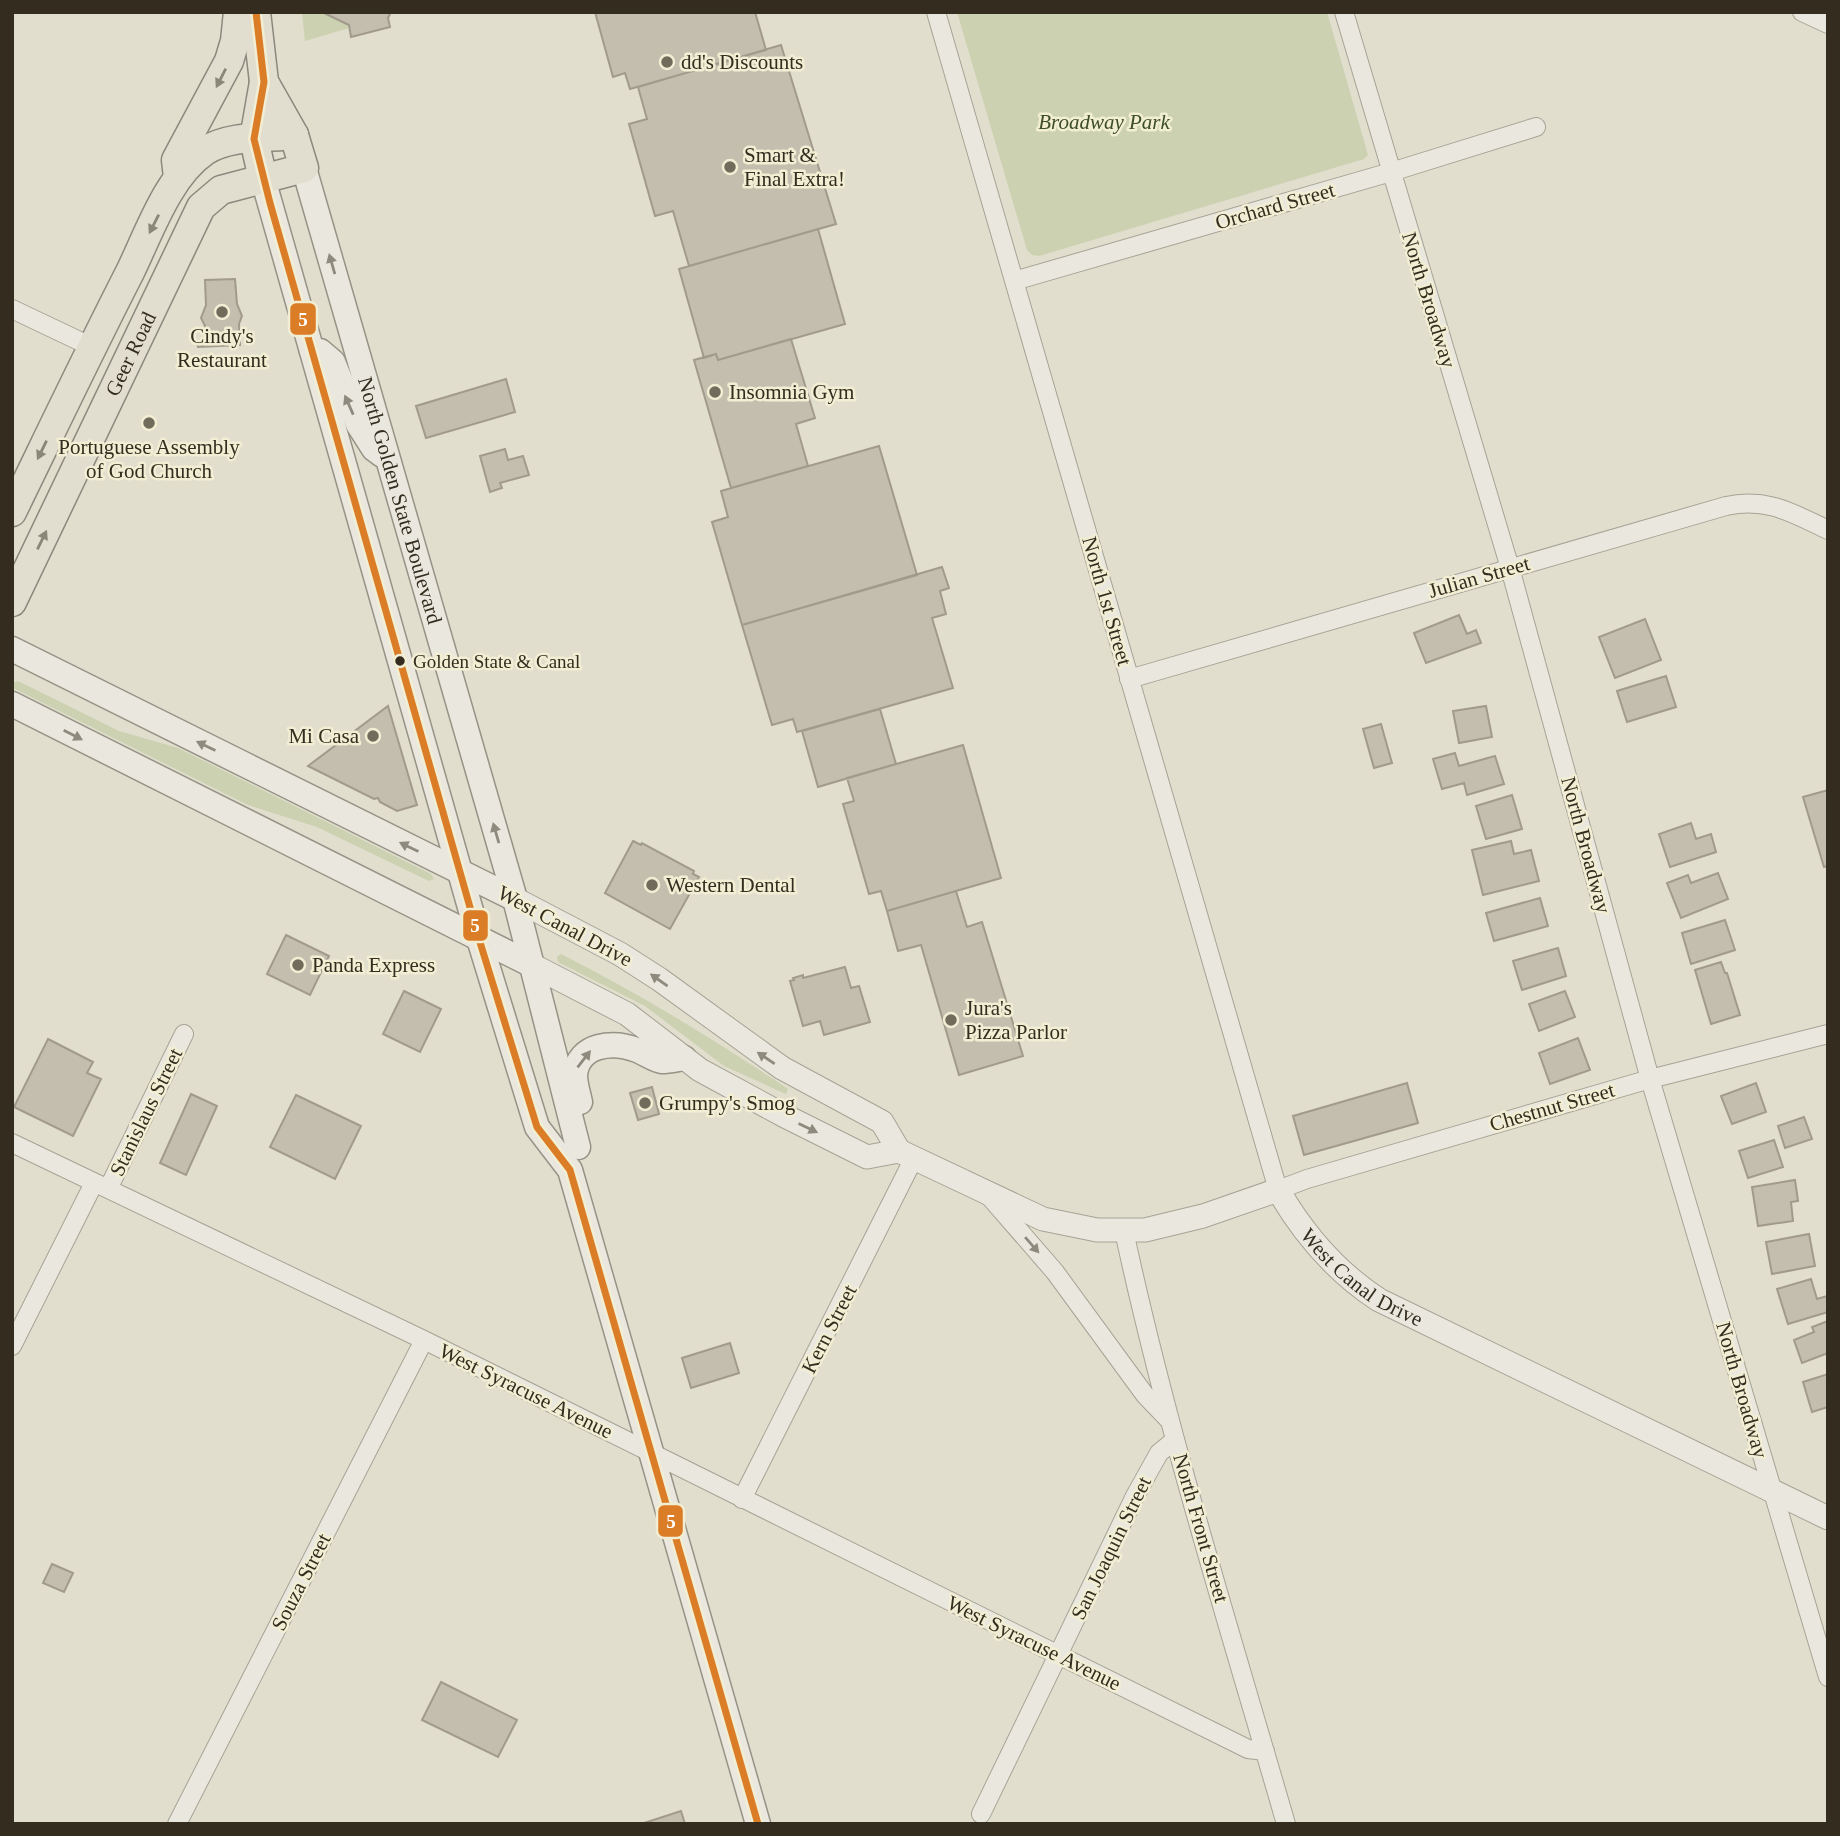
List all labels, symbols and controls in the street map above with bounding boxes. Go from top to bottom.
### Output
place label: dd's Discounts [681,50,803,74]
marker: dd's Discounts [659,54,675,70]
one-way arrow [216,68,227,88]
park label: Broadway Park [1038,110,1170,134]
place label: Smart & Final Extra! [744,143,845,191]
marker: Smart & Final Extra! [722,159,738,175]
street label: Orchard Street [1213,177,1338,234]
one-way arrow [148,214,159,234]
street label: North Broadway [1397,229,1461,371]
one-way arrow [326,253,336,274]
line badge: 5 [289,302,317,336]
marker: Cindy's Restaurant [214,304,230,320]
street label: Geer Road [100,308,161,400]
text: 5 [298,309,308,330]
place label: Cindy's Restaurant [177,324,267,372]
street label: North Golden State Boulevard [353,374,447,627]
place label: Insomnia Gym [729,380,854,404]
marker: Insomnia Gym [707,384,723,400]
one-way arrow [343,395,355,415]
marker: Portuguese Assembly of God Church [141,415,157,431]
place label: Portuguese Assembly of God Church [58,435,240,483]
one-way arrow [37,440,48,460]
one-way arrow [36,530,48,550]
street label: North 1st Street [1077,534,1137,668]
street label: Julian Street [1426,551,1533,603]
place label: Golden State & Canal [413,651,580,672]
marker: Golden State & Canal [393,654,407,668]
place label: Mi Casa [288,724,360,748]
marker: Mi Casa [365,728,381,744]
one-way arrow [63,729,83,740]
one-way arrow [196,740,216,751]
street label: North Broadway [1556,774,1616,916]
one-way arrow [490,822,500,843]
one-way arrow [399,841,419,852]
place label: Western Dental [666,873,796,897]
marker: Western Dental [644,877,660,893]
street label: West Canal Drive [494,880,636,972]
line badge: 5 [462,909,489,942]
text: 5 [470,915,480,936]
place label: Panda Express [312,953,435,977]
marker: Panda Express [290,957,306,973]
one-way arrow [650,973,668,987]
place label: Jura's Pizza Parlor [965,996,1067,1044]
marker: Jura's Pizza Parlor [943,1012,959,1028]
street label: Stanislaus Street [105,1044,187,1180]
one-way arrow [577,1050,591,1069]
one-way arrow [757,1052,776,1065]
street label: Chestnut Street [1487,1078,1617,1136]
place label: Grumpy's Smog [659,1091,796,1115]
marker: Grumpy's Smog [637,1095,653,1111]
one-way arrow [798,1122,818,1133]
street label: West Canal Drive [1296,1223,1427,1331]
one-way arrow [1024,1237,1039,1254]
street label: Kern Street [796,1281,862,1377]
street label: North Broadway [1711,1319,1773,1461]
street label: West Syracuse Avenue [435,1338,617,1444]
street label: North Front Street [1168,1451,1234,1605]
street label: San Joaquin Street [1066,1472,1156,1624]
line badge: 5 [657,1504,684,1538]
text: 5 [666,1511,676,1532]
street label: Souza Street [266,1529,336,1634]
street label: West Syracuse Avenue [943,1590,1125,1696]

